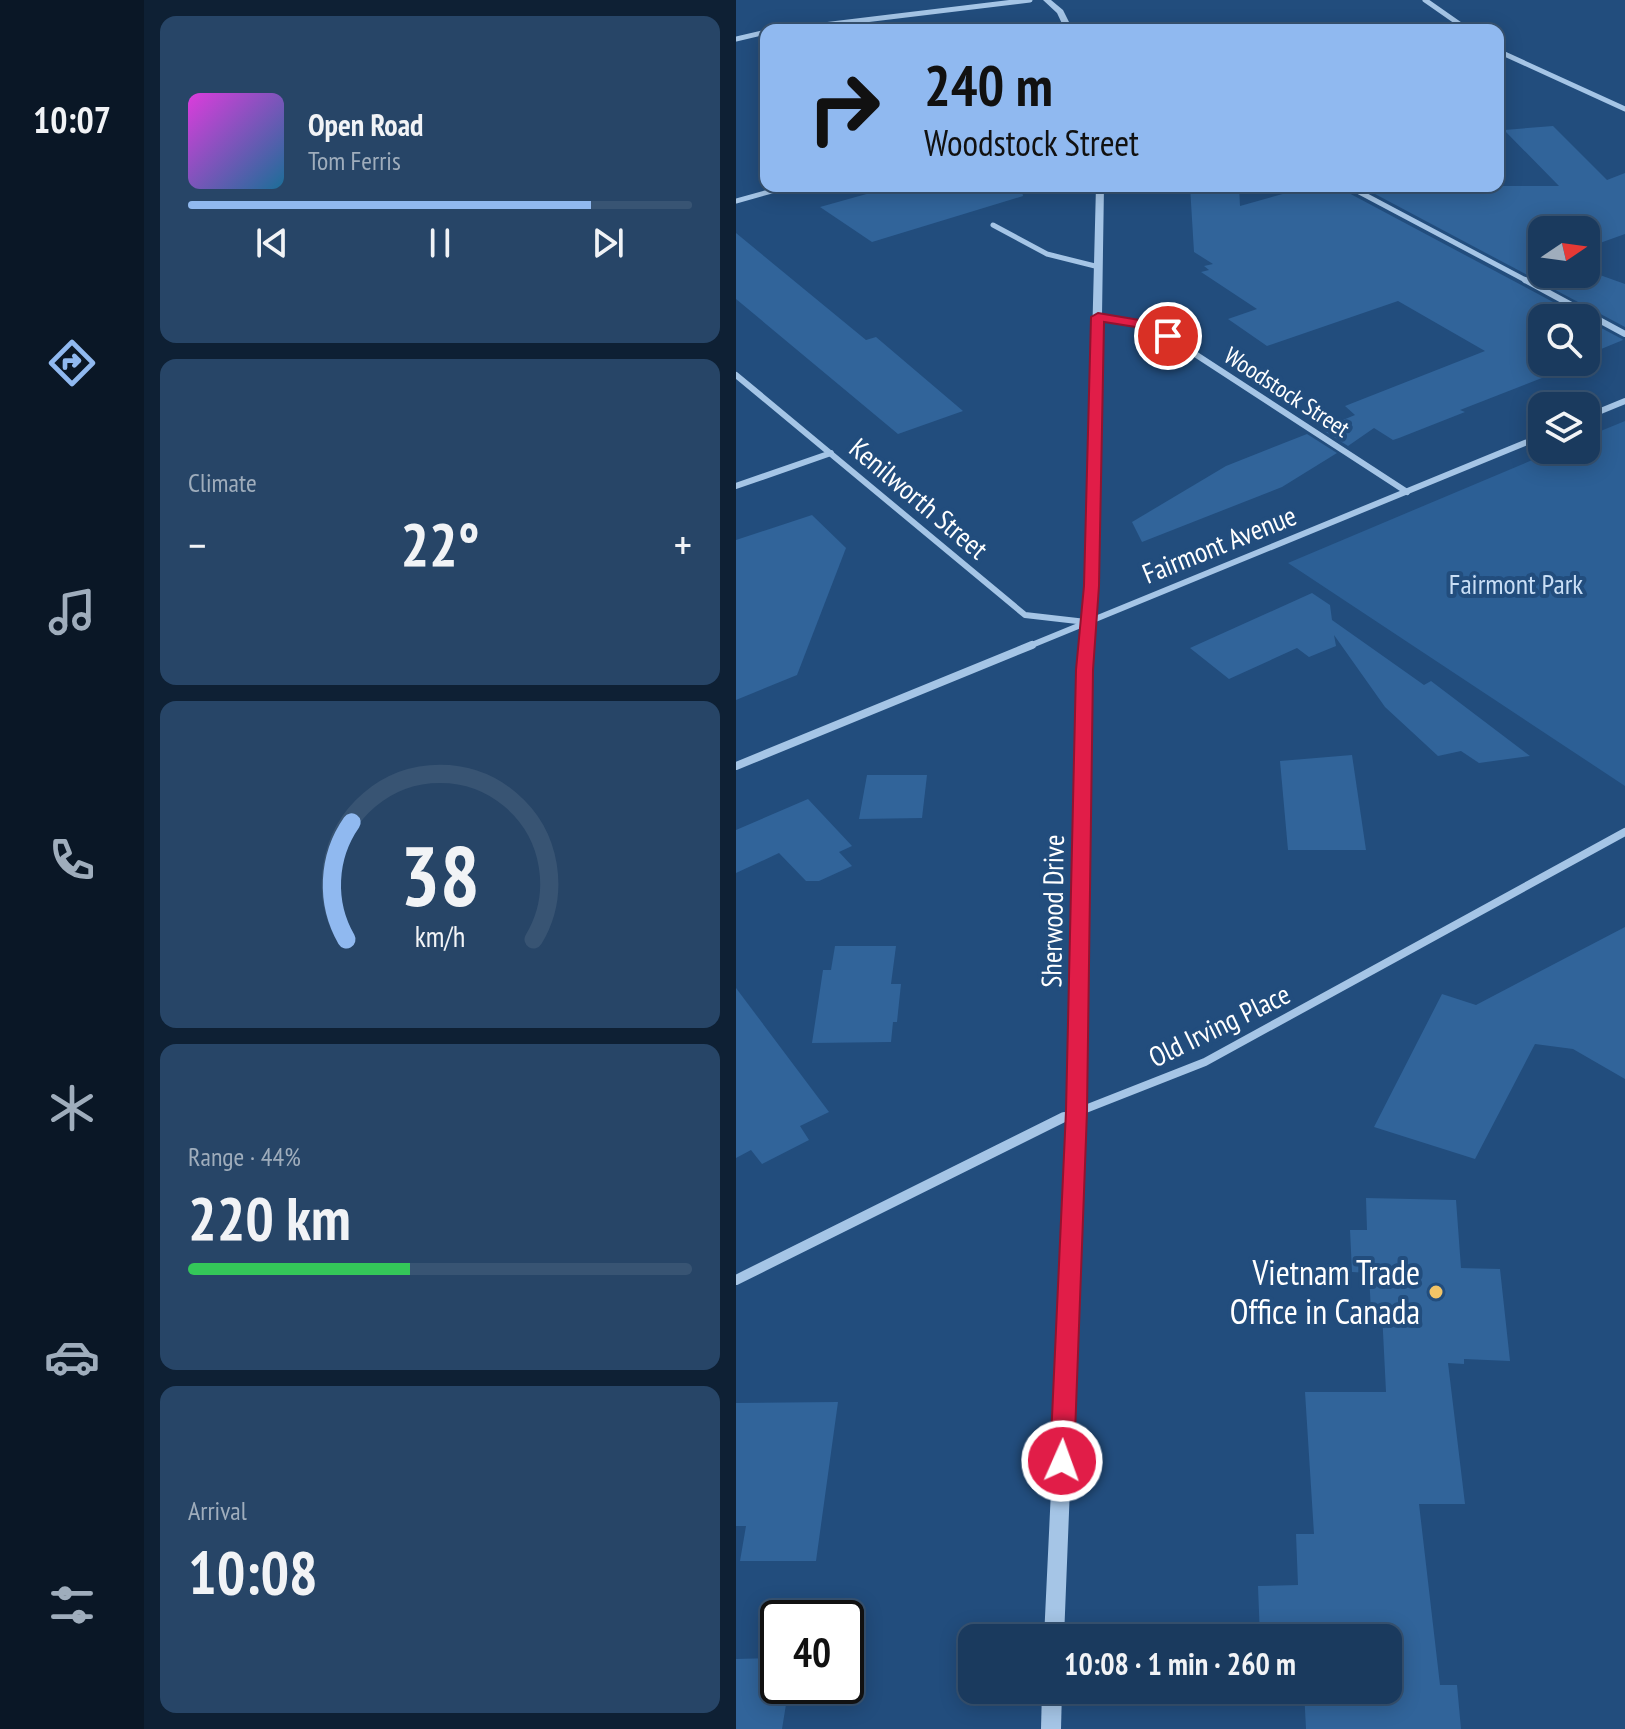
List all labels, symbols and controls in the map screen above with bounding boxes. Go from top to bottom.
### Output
text: 240 m [924,49,1053,121]
icon: right [792,56,896,160]
text: 10:07 [33,96,111,143]
text: Open Road [308,105,423,144]
text: Woodstock Street [924,119,1139,166]
text: Tom Ferris [308,144,401,177]
north arrow [1528,216,1600,288]
map controls [1528,216,1600,464]
icon: previous [250,221,294,265]
icon: pause [418,221,462,265]
icon: next [586,221,630,265]
pin [1134,302,1202,370]
button: search [1528,304,1600,376]
icon: arrive [1146,314,1190,358]
icon: directions [44,335,100,391]
street label: Woodstock Street [1218,340,1356,444]
button: layers [1528,392,1600,464]
street label: Kenilworth Street [842,429,996,567]
text: Climate [188,466,257,499]
street label: Fairmont Avenue [1137,496,1301,592]
text: 22° [400,505,480,583]
text: − [188,516,206,573]
text: + [674,516,692,573]
park label: Fairmont Park [1449,565,1583,602]
icon: music [44,584,100,640]
text: 38 [400,821,480,929]
icon: phone [44,832,100,888]
street label: Sherwood Drive [1032,834,1072,988]
text: km/h [415,919,465,956]
street label: Old Irving Place [1142,975,1296,1075]
icon: climate [44,1080,100,1136]
text: Range · 44% [188,1140,301,1173]
text: 220 km [188,1179,351,1257]
place label: Vietnam Trade Office in Canada [1230,1250,1420,1333]
marker: Vietnam Trade Office in Canada [1427,1283,1445,1301]
icon: car [44,1329,100,1385]
position arrow [1020,1419,1104,1503]
text: Arrival [188,1494,247,1527]
text: 10:08 [188,1533,318,1611]
icon: filters [44,1577,100,1633]
speed limit sign: 40 [760,1600,864,1704]
text: 10:08 · 1 min · 260 m [1064,1644,1296,1683]

